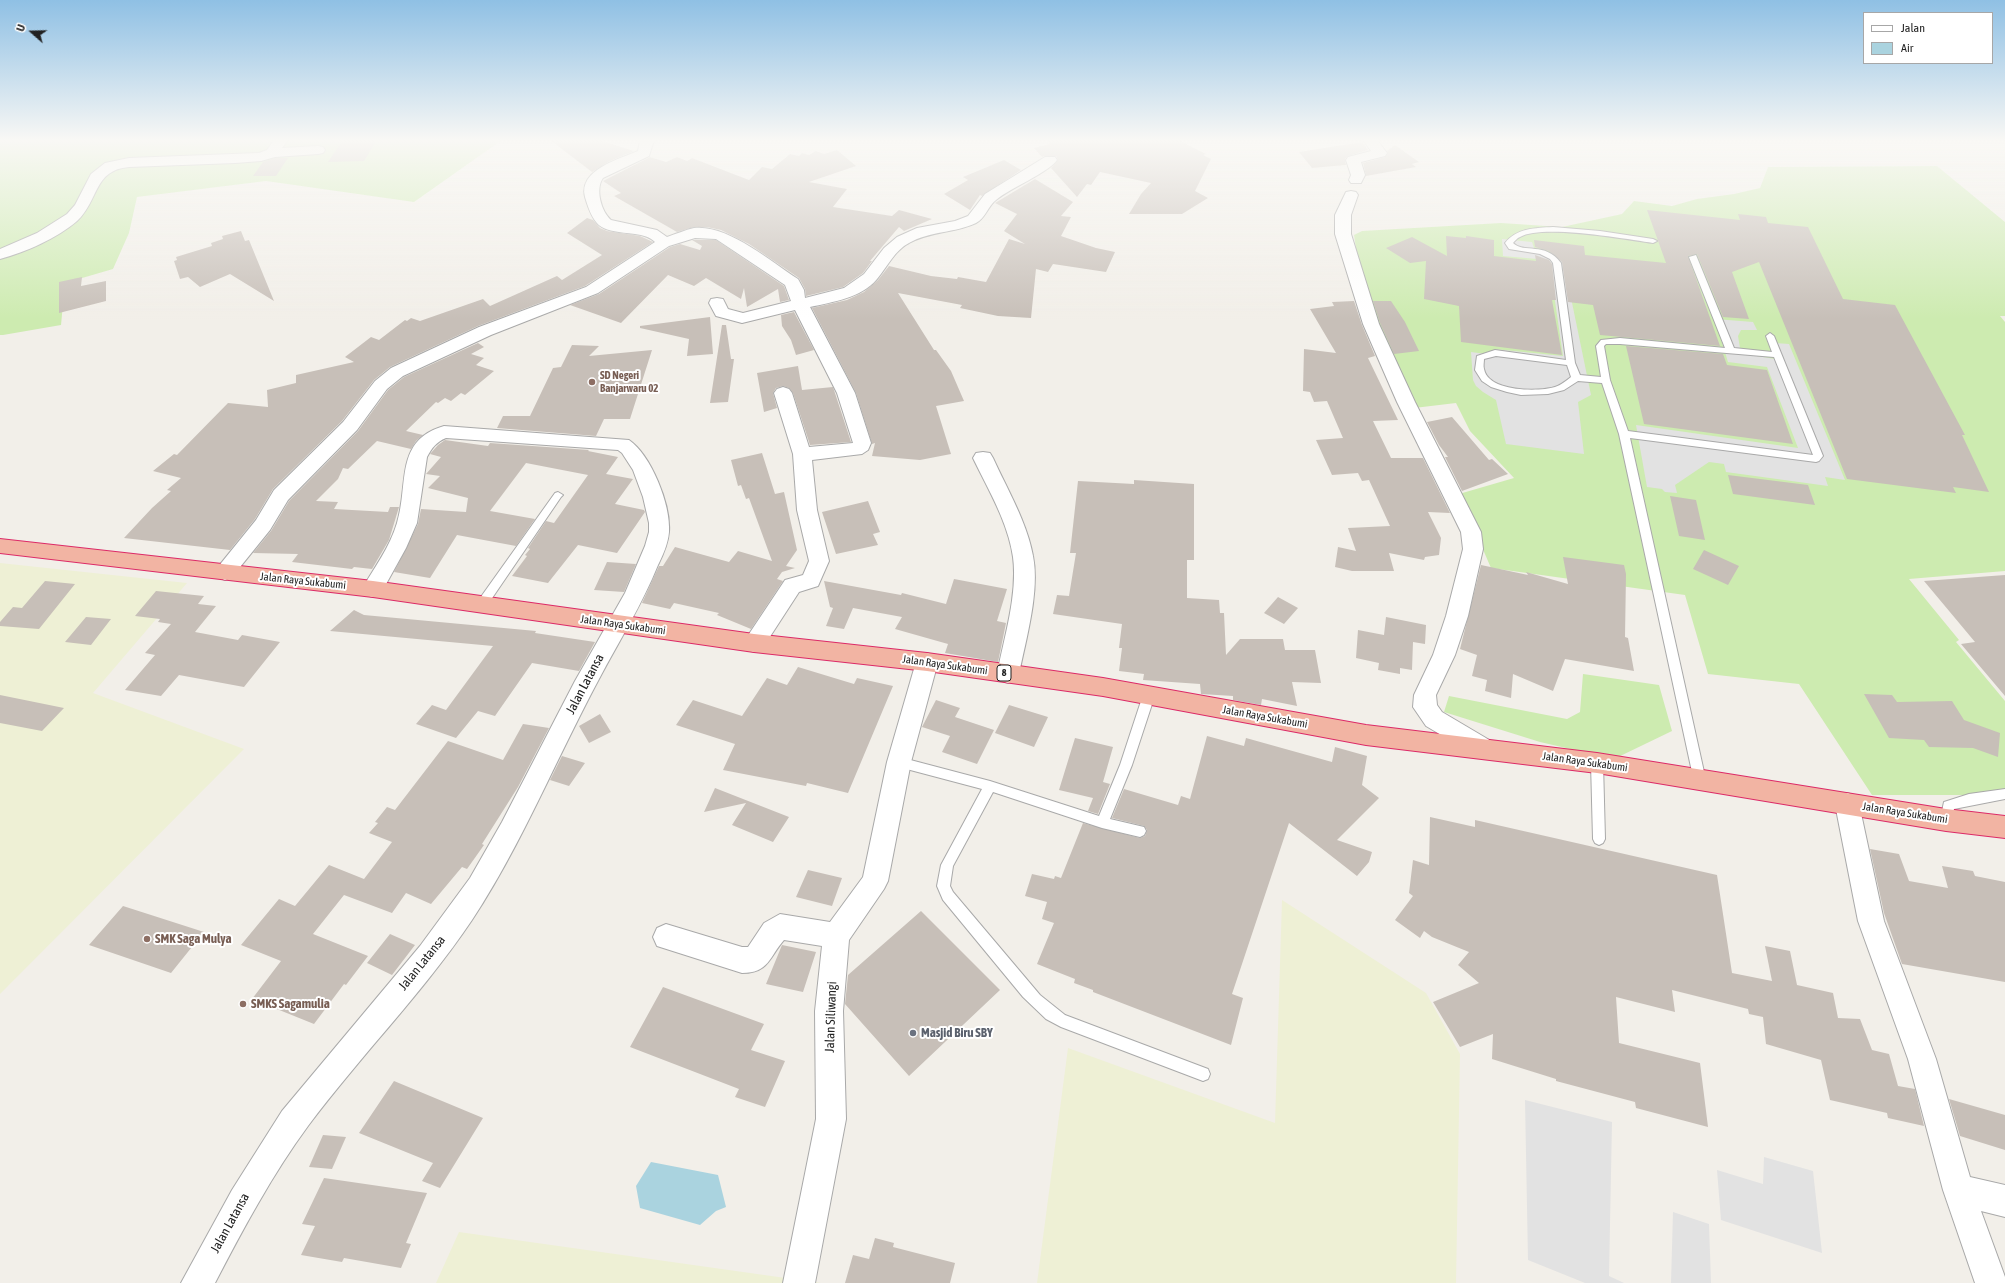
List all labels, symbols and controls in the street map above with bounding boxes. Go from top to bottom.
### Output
north arrow [12,12,52,52]
legend [1863,12,1993,64]
text: Jalan [1901,21,1925,35]
text: U [14,23,27,33]
text: Air [1901,41,1913,55]
place label: SD Negeri Banjarwaru 02 [600,369,659,395]
marker: SD Negeri Banjarwaru 02 [587,377,597,387]
street label: Jalan Raya Sukabumi [260,570,346,592]
street label: Jalan Raya Sukabumi [579,612,667,638]
street label: Jalan Latansa [563,651,607,717]
street label: Jalan Raya Sukabumi [901,652,989,678]
road number: 8 [997,665,1011,681]
street label: Jalan Raya Sukabumi [1221,703,1309,731]
street label: Jalan Raya Sukabumi [1541,749,1629,775]
street label: Jalan Raya Sukabumi [1861,800,1949,826]
place label: SMK Saga Mulya [155,931,232,947]
street label: Jalan Latansa [395,933,449,993]
marker: SMK Saga Mulya [142,934,152,944]
street label: Jalan Siliwangi [822,981,840,1053]
place label: SMKS Sagamulia [251,996,330,1012]
marker: SMKS Sagamulia [238,999,248,1009]
place label: Masjid Biru SBY [921,1025,993,1041]
marker: Masjid Biru SBY [908,1028,918,1038]
street label: Jalan Latansa [207,1191,253,1255]

